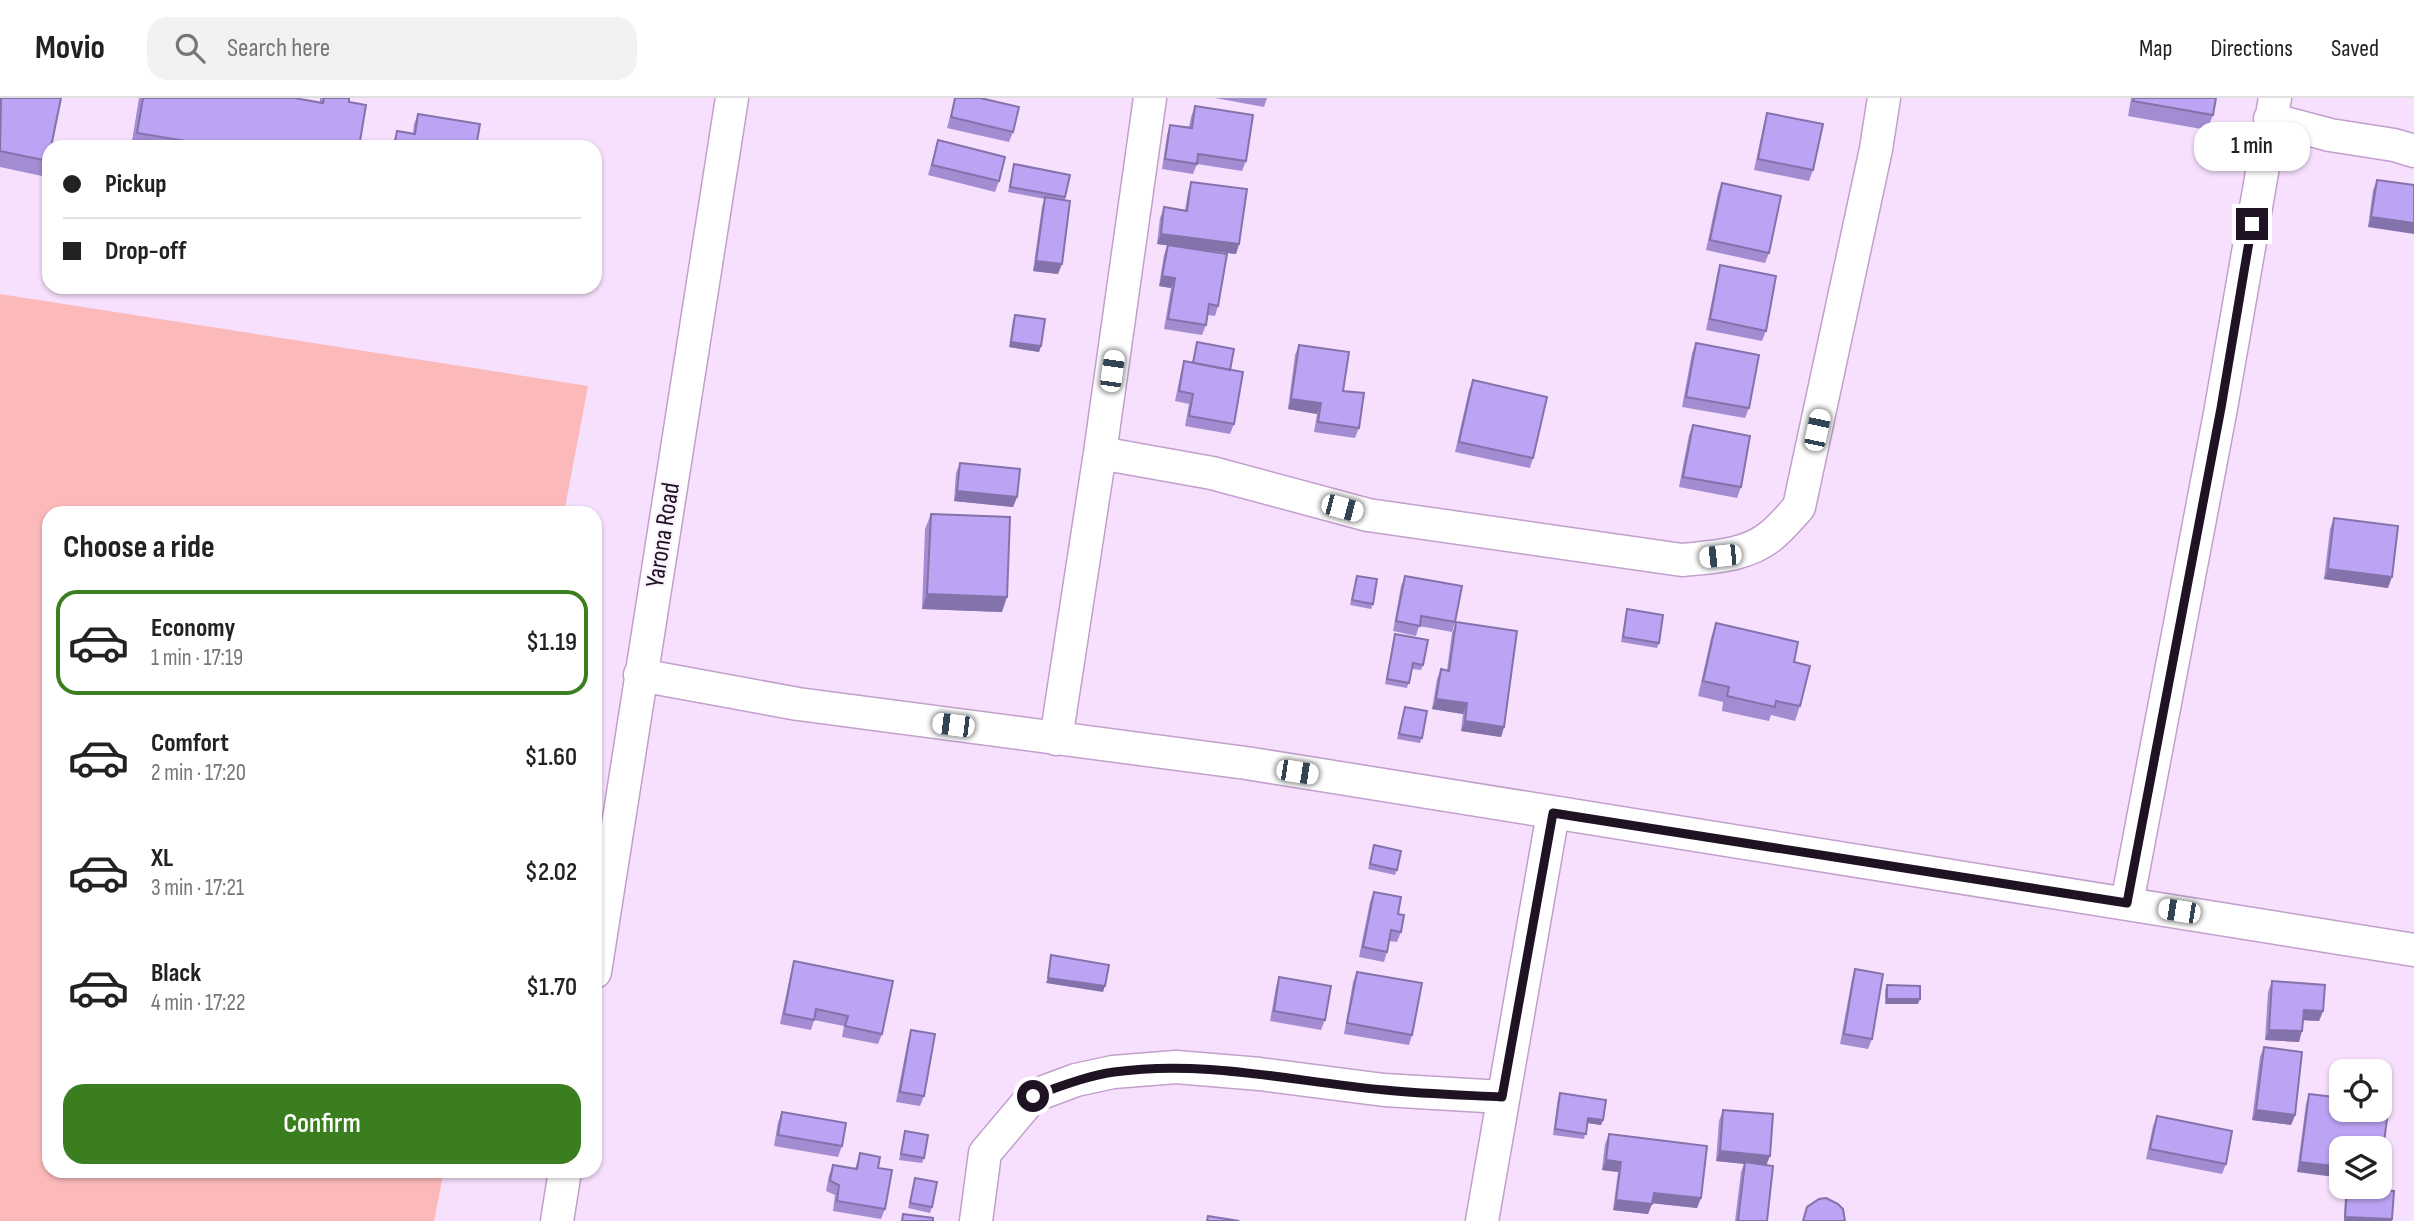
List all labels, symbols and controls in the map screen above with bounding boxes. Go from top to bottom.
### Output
search box [147,17,637,80]
text: Movio [35,28,105,68]
icon: search [171,29,209,67]
text: Search here [227,33,330,64]
text: Map [2139,34,2172,63]
text: Directions [2210,34,2293,63]
text: Saved [2331,34,2379,63]
callout: 1 min [2194,122,2310,172]
text: 1 min [2231,132,2273,160]
text: Pickup [105,169,167,200]
route end [2236,208,2268,240]
text: Drop-off [105,236,186,267]
car [1099,349,1126,393]
car [1803,407,1832,453]
street label: Yarona Road [640,480,687,590]
car [1319,492,1366,524]
text: Choose a ride [63,528,215,567]
car [1699,543,1742,569]
icon: car [67,611,130,674]
text: Economy [151,613,235,644]
text: $1.19 [526,627,577,658]
text: 1 min · 17:19 [151,644,243,672]
car [931,712,976,738]
icon: car [67,726,130,789]
text: Comfort [151,728,229,759]
text: $1.60 [525,742,577,773]
car [1275,758,1320,786]
text: 2 min · 17:20 [151,759,246,787]
icon: car [67,841,130,904]
text: XL [151,843,173,874]
text: $2.02 [525,857,577,888]
text: 3 min · 17:21 [151,874,244,902]
car [2157,897,2202,925]
icon: car [67,956,130,1019]
text: Black [151,958,201,989]
text: $1.70 [526,972,577,1003]
text: 4 min · 17:22 [151,989,245,1017]
map controls [2329,1059,2392,1199]
button: locate [2329,1059,2392,1122]
route start [1017,1080,1049,1112]
button: Confirm [63,1084,581,1164]
button: layers [2329,1136,2392,1199]

